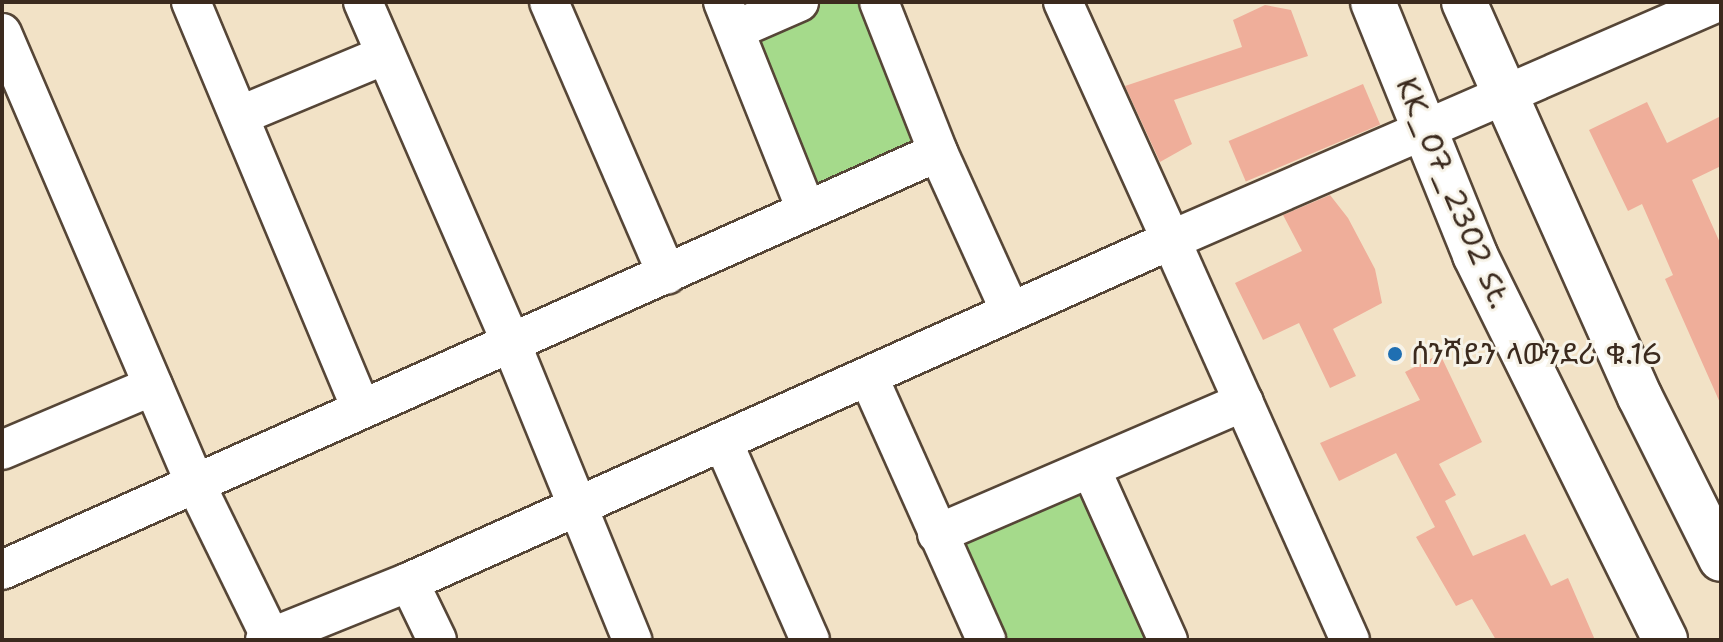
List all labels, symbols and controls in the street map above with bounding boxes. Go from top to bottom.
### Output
street label: KK_07_2302 St. [1388,72,1518,314]
place label: ሰንሻይን ላውንደሪ ቁ.16 [1411,336,1662,372]
marker: ሰንሻይን ላውንደሪ ቁ.16 [1386,345,1404,363]

